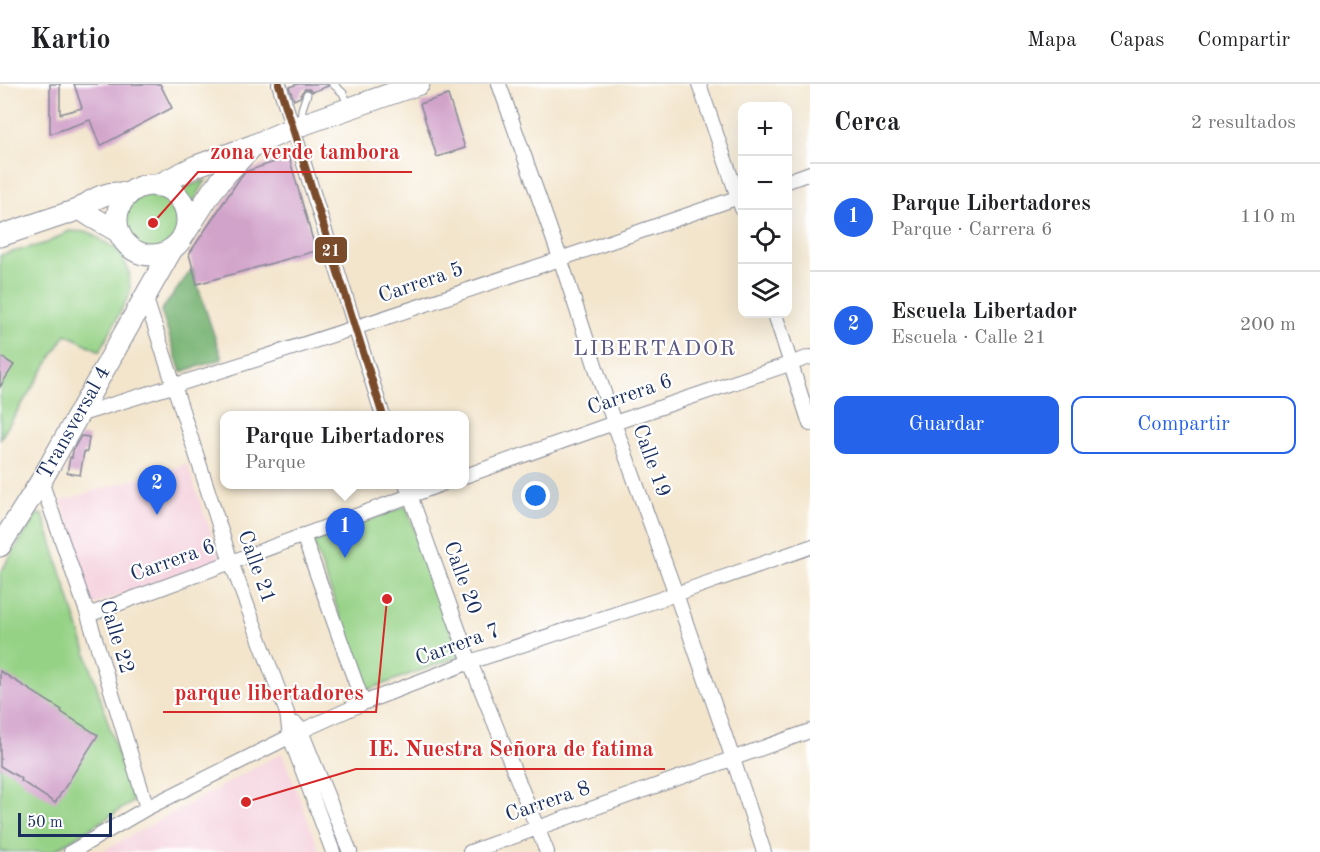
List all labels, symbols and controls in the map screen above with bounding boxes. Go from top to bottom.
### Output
text: Kartio [30,27,111,55]
text: Mapa [1027,30,1077,51]
text: Capas [1110,30,1164,51]
text: Compartir [1197,30,1290,51]
map controls [738,102,792,318]
button: + [738,102,792,156]
text: Cerca [834,110,900,136]
text: 2 resultados [1191,113,1296,133]
callout: zona verde tambora [198,132,412,172]
text: zona verde tambora [210,142,400,164]
button: − [738,156,792,210]
text: Parque Libertadores [891,193,1091,215]
text: 1 [848,207,859,227]
text: 110 m [1240,207,1296,227]
button: locate [738,210,792,264]
text: Parque · Carrera 6 [891,220,1053,240]
line badge: 21 [314,236,348,264]
text: 21 [322,244,340,260]
street label: Carrera 5 [376,259,466,307]
button: layers [738,264,792,318]
text: Escuela Libertador [891,301,1077,323]
text: 2 [848,315,859,335]
text: 200 m [1240,315,1296,335]
text: Escuela · Calle 21 [891,328,1046,348]
district label: LIBERTADOR [573,338,737,360]
street label: Transversal 4 [34,362,114,483]
street label: Carrera 6 [585,371,675,419]
button: Guardar [834,396,1059,454]
button: Compartir [1071,396,1296,454]
popup [220,411,469,489]
street label: Calle 19 [628,422,674,500]
text: Parque Libertadores [245,426,444,448]
text: Parque [245,453,305,473]
pin: 2 [138,466,176,515]
your location [521,481,550,510]
pin: 1 [326,508,364,558]
street label: Calle 21 [233,528,279,606]
street label: Carrera 6 [128,536,218,586]
street label: Calle 20 [439,539,485,617]
street label: Calle 22 [95,598,137,676]
street label: Carrera 7 [413,620,503,670]
callout: parque libertadores [163,672,376,712]
text: parque libertadores [174,683,364,705]
callout: IE. Nuestra Señora de fatima [356,729,665,769]
text: IE. Nuestra Señora de fatima [368,739,654,761]
street label: Carrera 8 [503,778,593,826]
scale bar [18,810,112,838]
text: 50 m [27,815,63,831]

